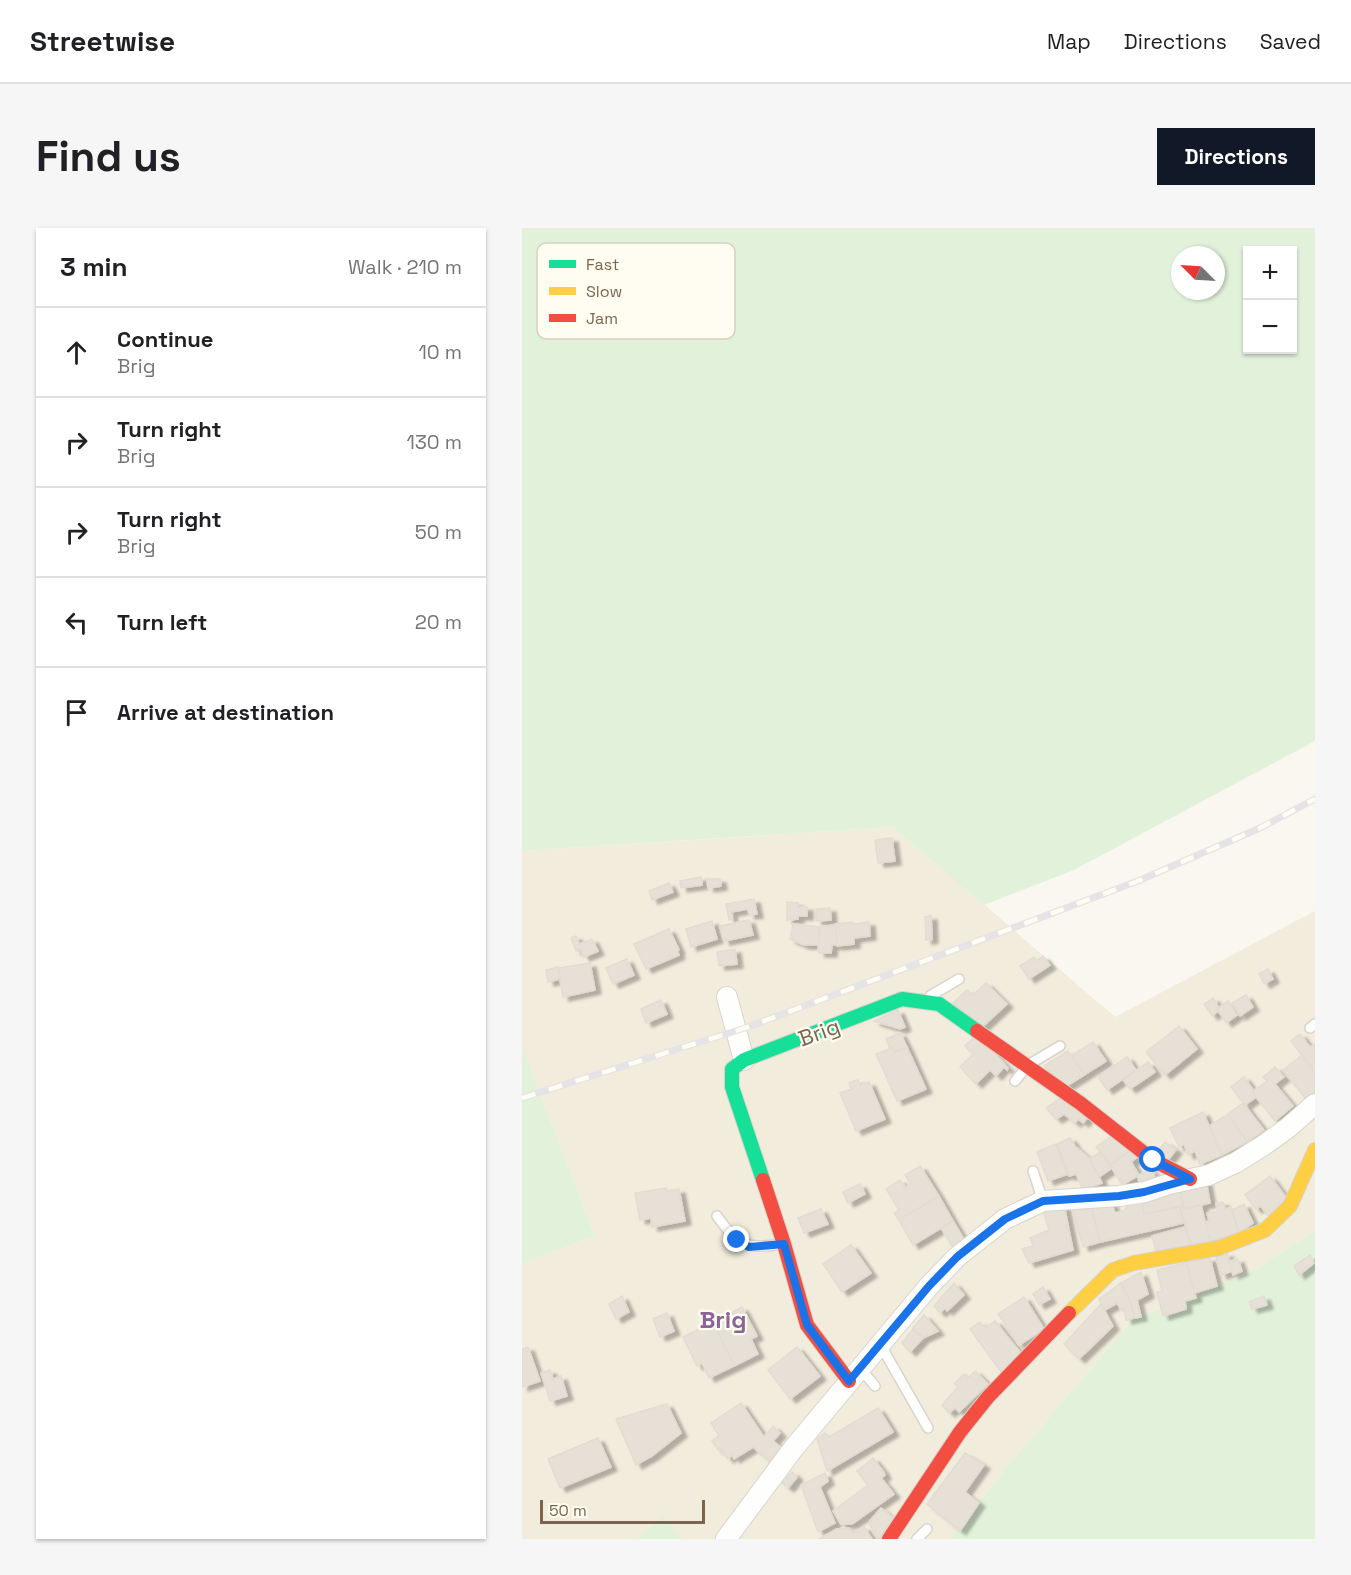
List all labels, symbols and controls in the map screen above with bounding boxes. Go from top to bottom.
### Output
text: Streetwise [30,23,175,59]
text: Map [1047,28,1091,55]
text: Directions [1124,28,1227,55]
text: Saved [1260,28,1321,55]
button: Directions [1157,128,1315,185]
text: Find us [36,130,181,183]
legend [537,243,735,339]
north arrow [1171,246,1225,300]
map controls [1243,246,1297,354]
button: + [1243,246,1297,300]
text: 3 min [60,250,128,284]
text: Walk · 210 m [348,254,462,280]
text: Fast [586,254,619,275]
text: Slow [586,281,622,302]
button: − [1243,300,1297,354]
text: Jam [586,308,618,329]
text: Continue [117,325,213,353]
icon: ahead [60,336,93,369]
text: 10 m [418,339,462,365]
text: Brig [117,353,156,379]
text: Turn right [117,415,222,443]
icon: right [60,426,93,459]
text: 130 m [406,429,462,455]
text: Brig [117,443,156,469]
text: Turn right [117,505,222,533]
icon: right [60,516,93,549]
text: 50 m [415,519,462,545]
text: Brig [117,533,156,559]
icon: left [60,606,93,639]
text: Turn left [117,608,207,636]
text: 20 m [415,609,462,635]
icon: arrive [60,696,93,729]
text: Arrive at destination [117,698,334,726]
street label: Brig [794,1012,844,1052]
route start [1139,1146,1165,1172]
route end [723,1226,749,1252]
district label: Brig [699,1304,747,1335]
scale bar [540,1497,705,1524]
text: 50 m [549,1500,587,1521]

